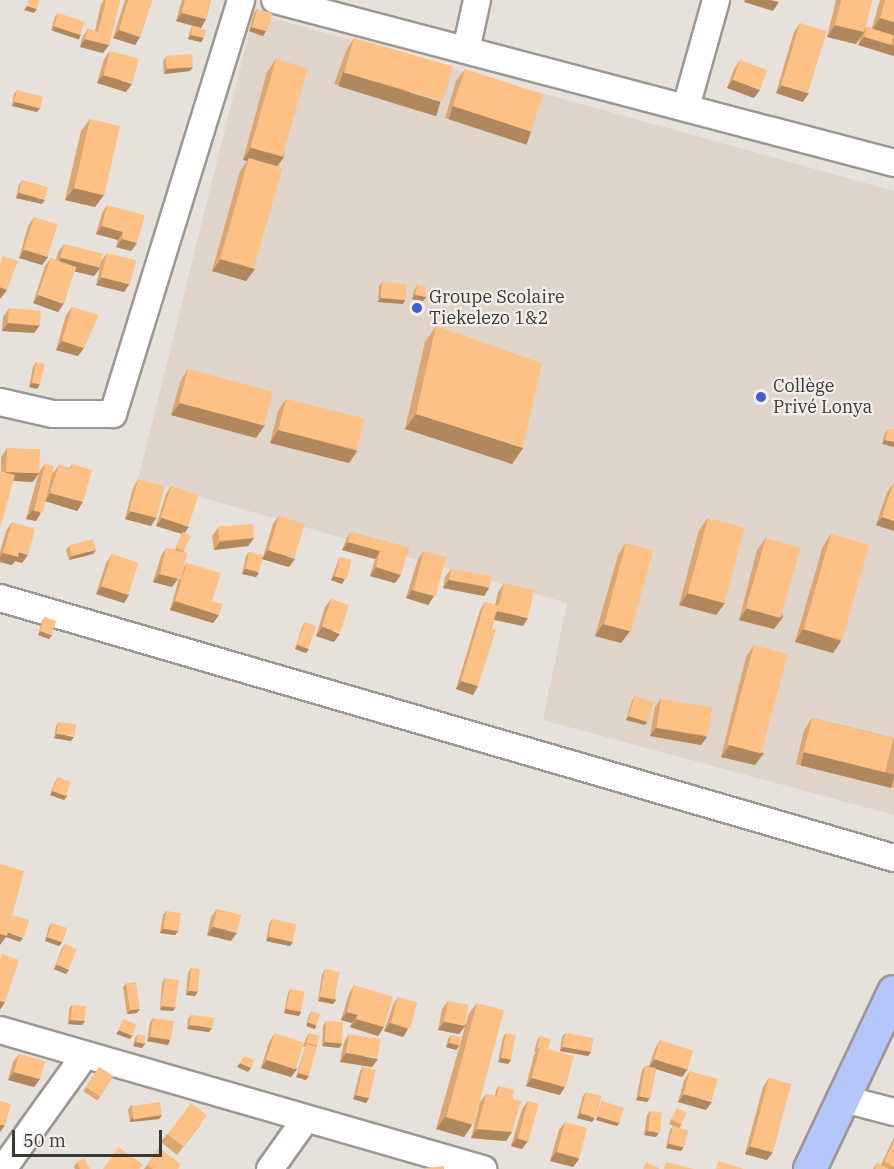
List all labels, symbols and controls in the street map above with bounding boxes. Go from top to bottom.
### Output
place label: Groupe Scolaire Tiekelezo 1&2 [429,287,565,330]
marker: Groupe Scolaire Tiekelezo 1&2 [410,301,424,315]
place label: Collège Privé Lonya [773,376,872,418]
marker: Collège Privé Lonya [754,390,768,404]
scale bar [15,1118,165,1156]
text: 50 m [23,1129,66,1152]

